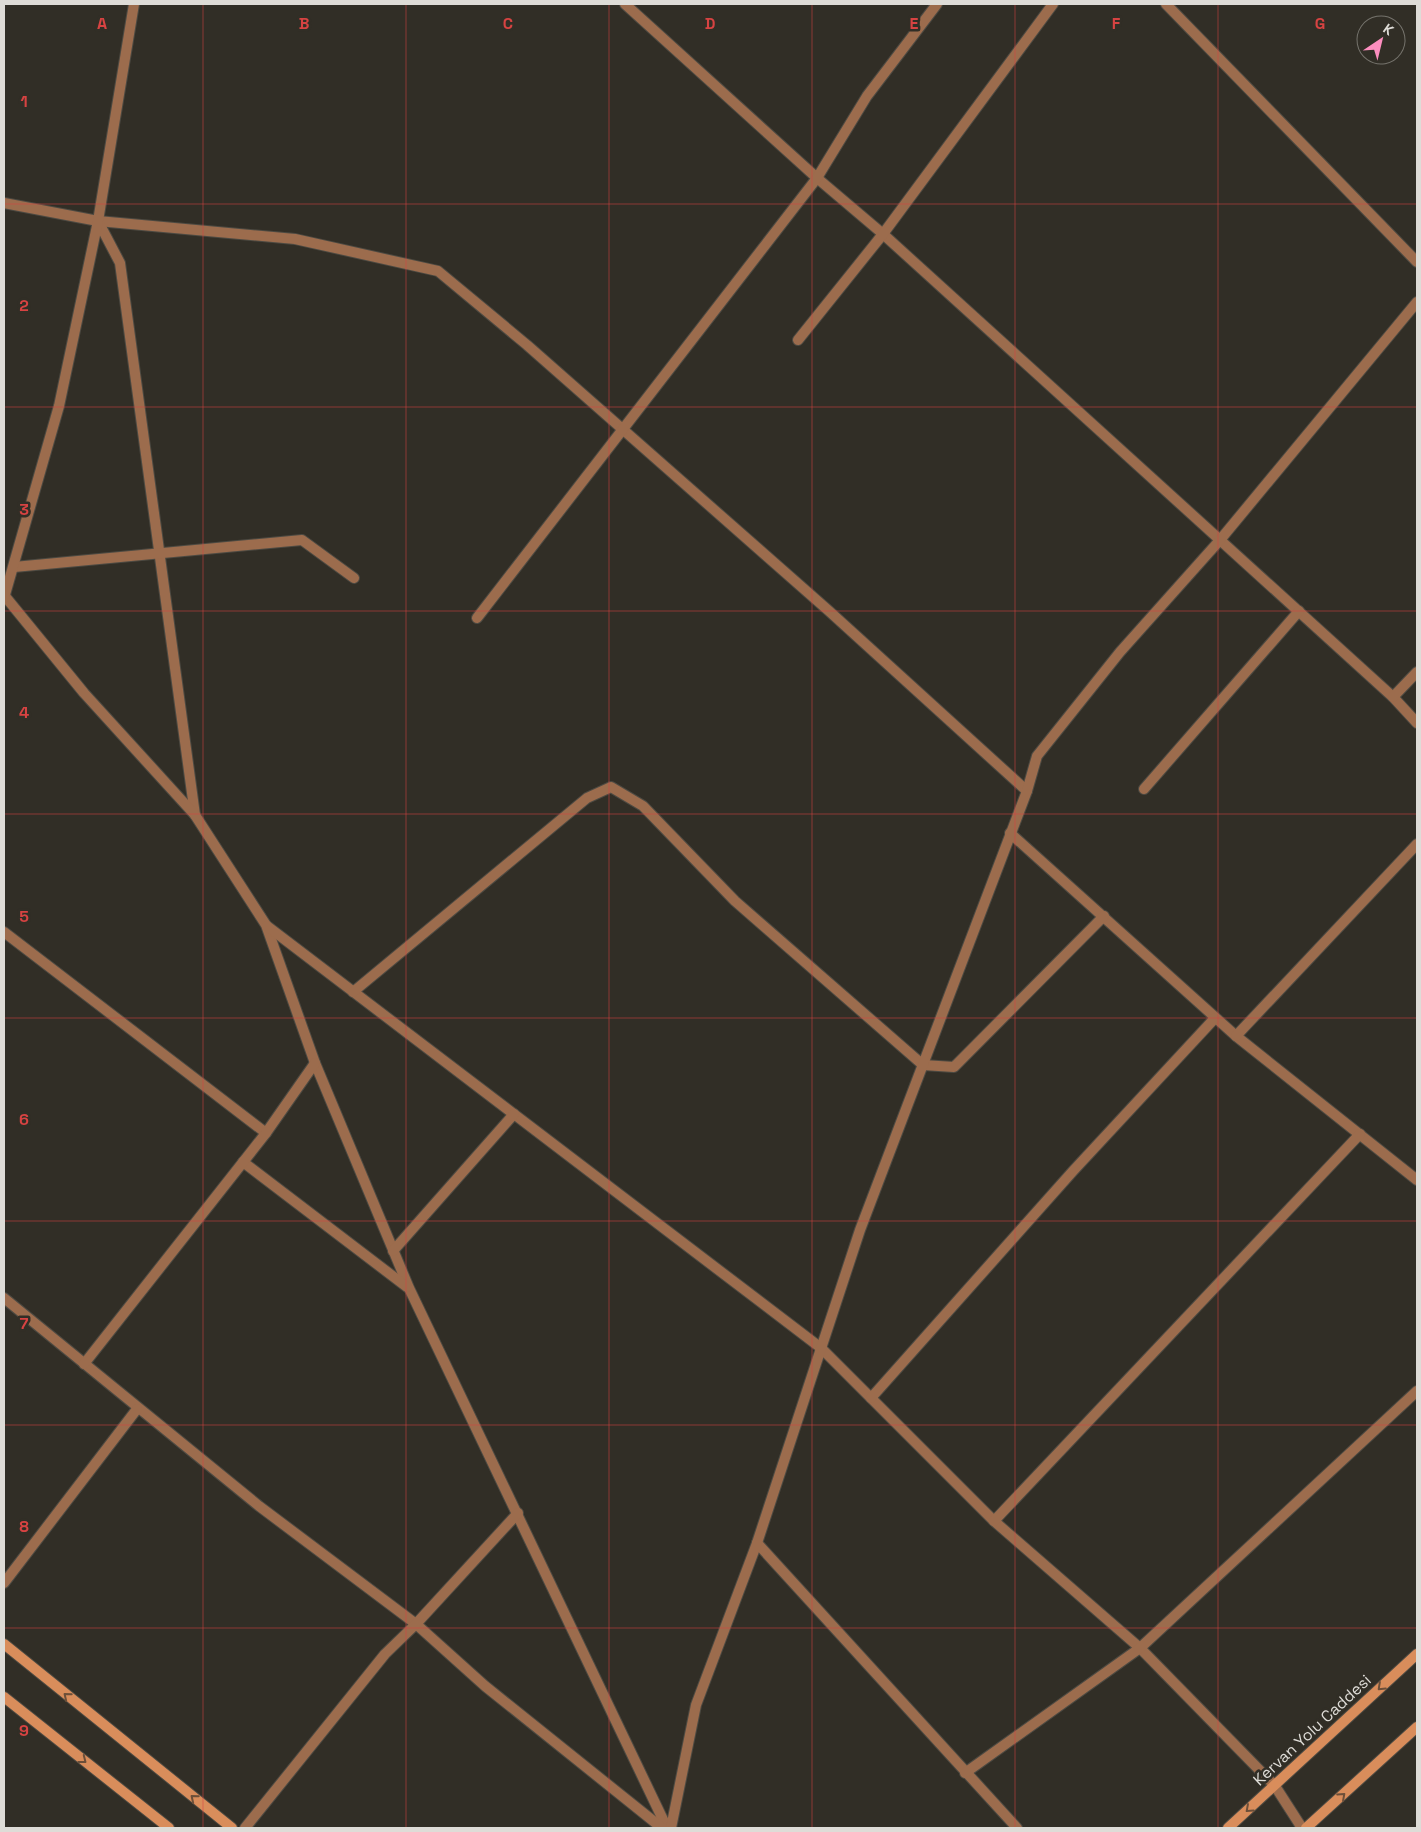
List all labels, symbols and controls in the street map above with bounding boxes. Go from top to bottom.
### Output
text: A [97,13,107,34]
text: B [299,13,309,34]
text: C [503,13,513,34]
text: D [705,13,715,34]
text: E [910,13,919,34]
text: F [1112,13,1121,34]
text: G [1315,13,1325,34]
north arrow [1356,15,1406,65]
text: K [1380,19,1397,39]
text: 1 [20,91,28,112]
text: 2 [19,295,29,316]
text: 3 [19,499,29,520]
text: 4 [19,702,29,723]
text: 5 [19,906,29,927]
text: 6 [19,1109,29,1130]
text: 7 [20,1313,29,1334]
text: 8 [19,1516,29,1537]
street label: Kervan Yolu Caddesi [1249,1670,1375,1790]
one-way arrow [1378,1681,1387,1690]
one-way arrow [64,1692,73,1701]
text: 9 [19,1720,29,1741]
one-way arrow [77,1754,87,1763]
one-way arrow [1336,1792,1345,1801]
one-way arrow [191,1795,200,1803]
one-way arrow [1245,1803,1254,1812]

